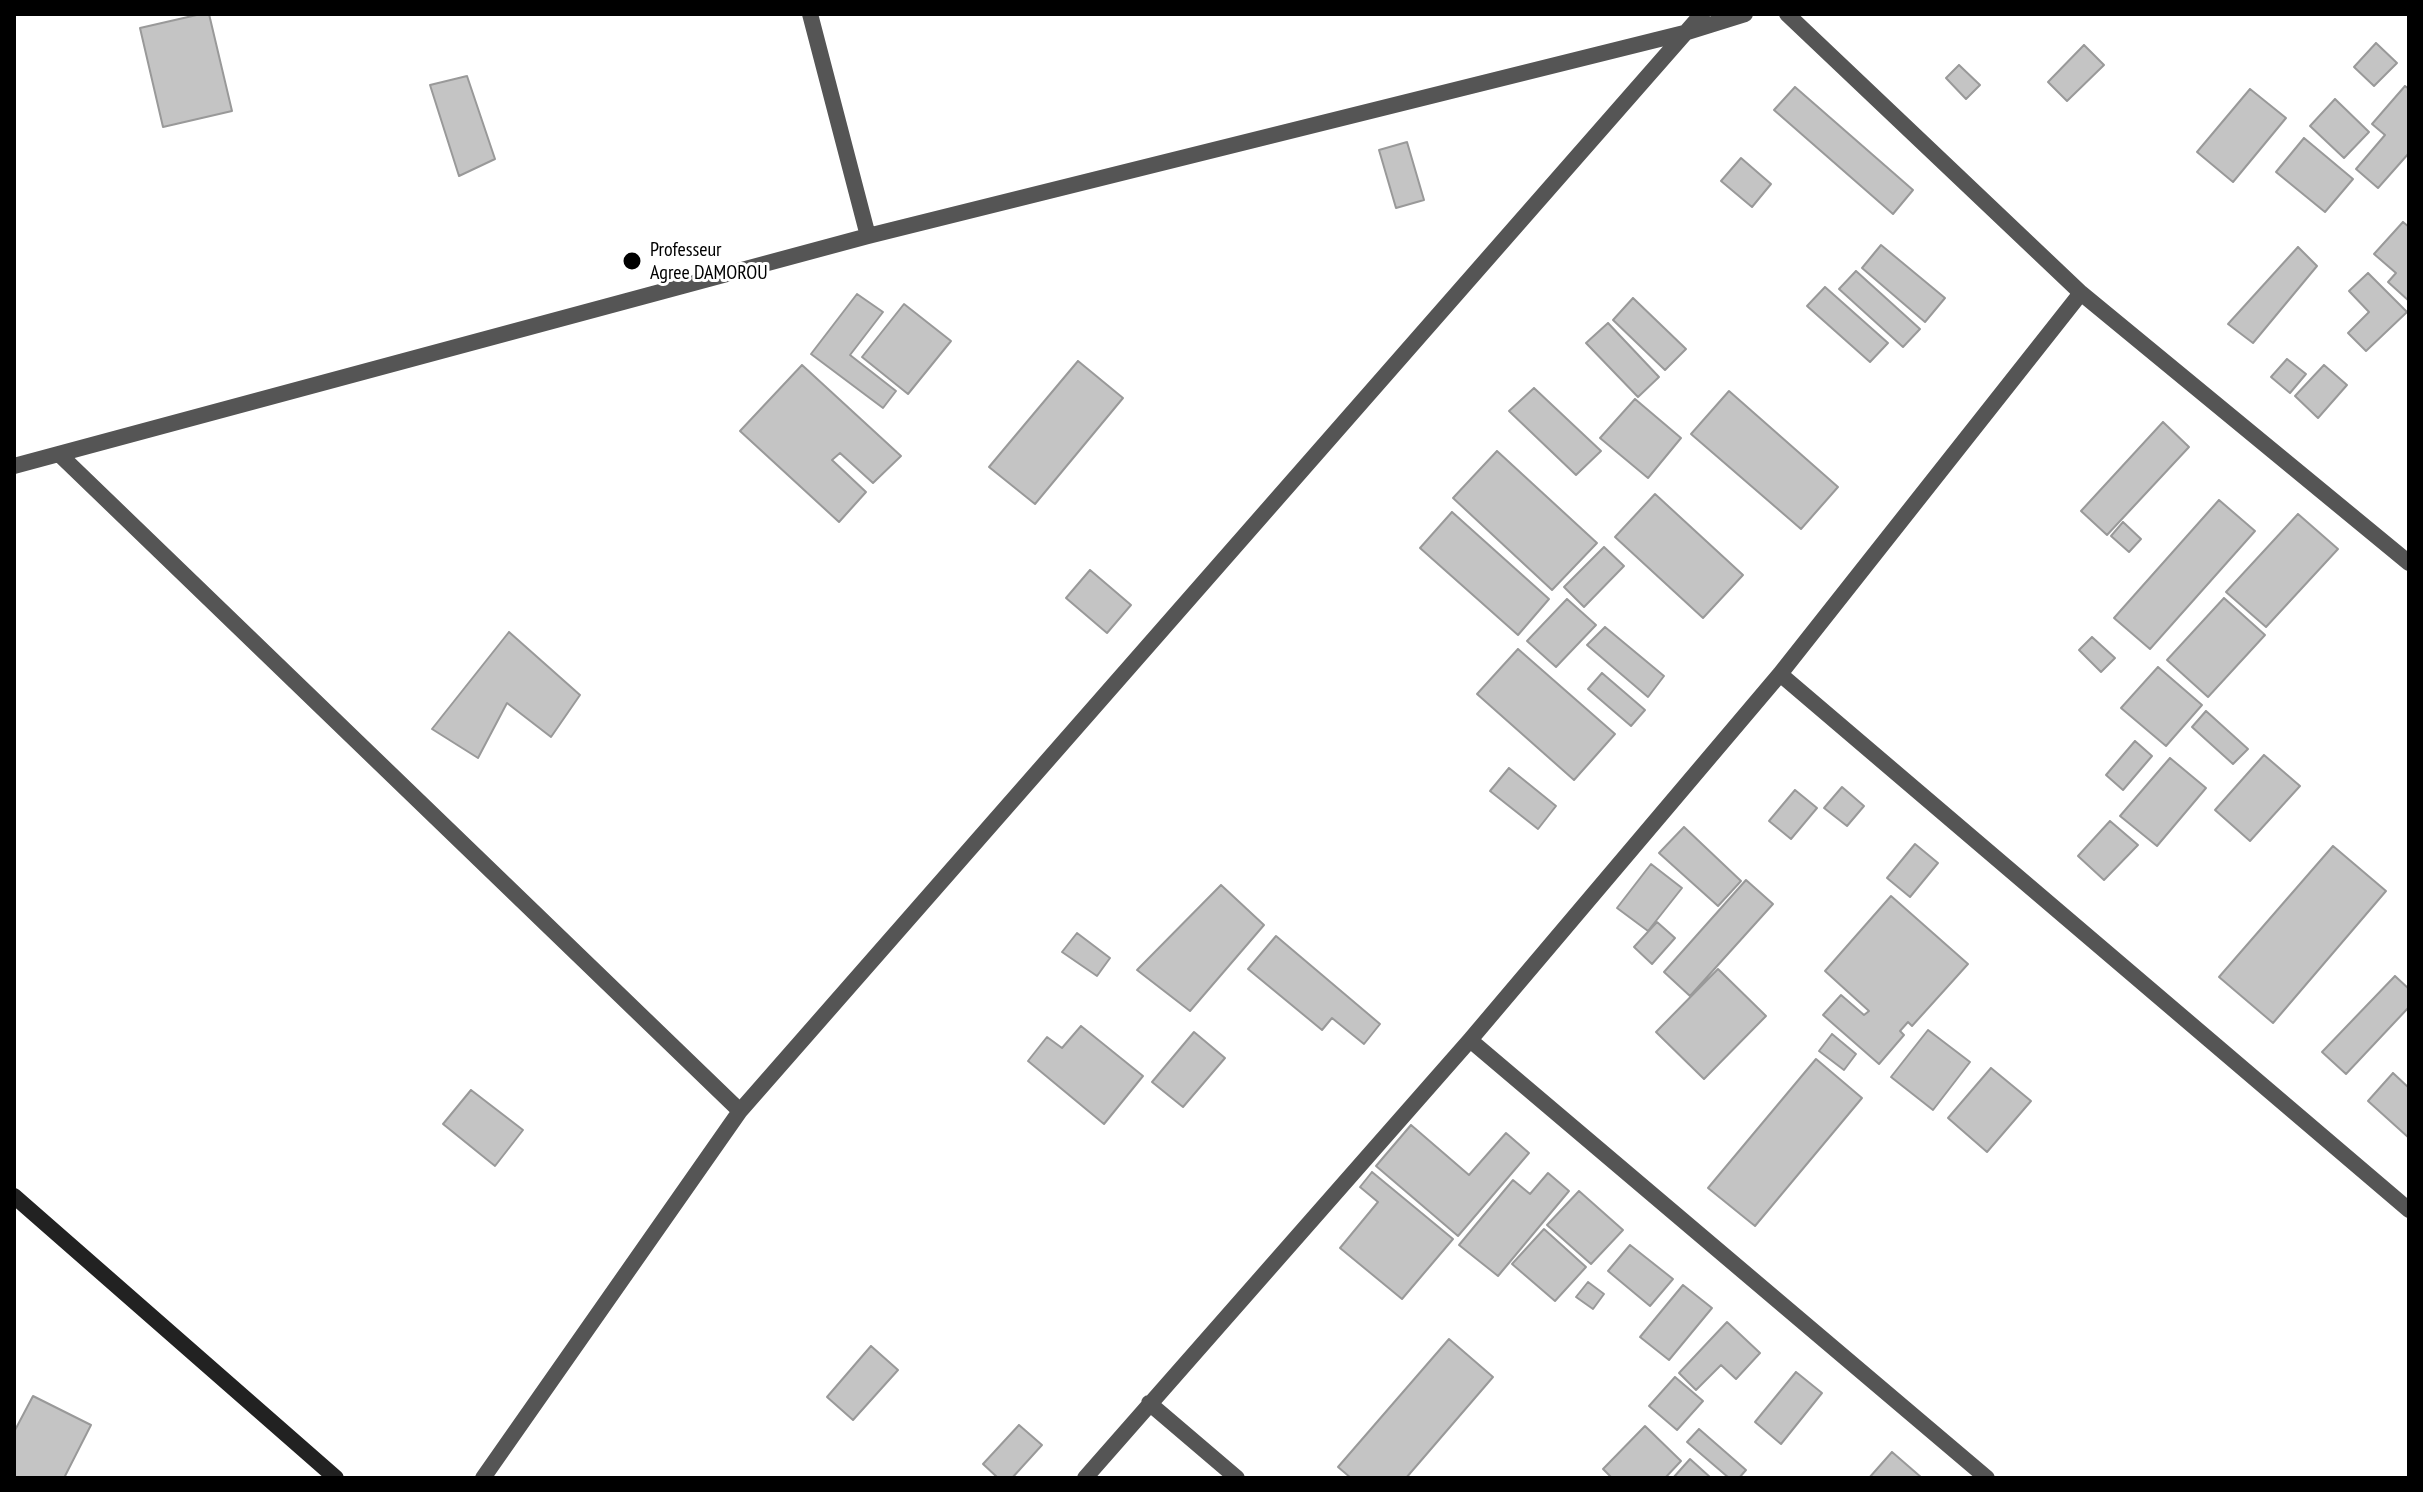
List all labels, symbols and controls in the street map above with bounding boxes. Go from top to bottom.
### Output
place label: Professeur Agree DAMOROU [650,238,768,285]
marker: Professeur Agree DAMOROU [621,250,643,272]

